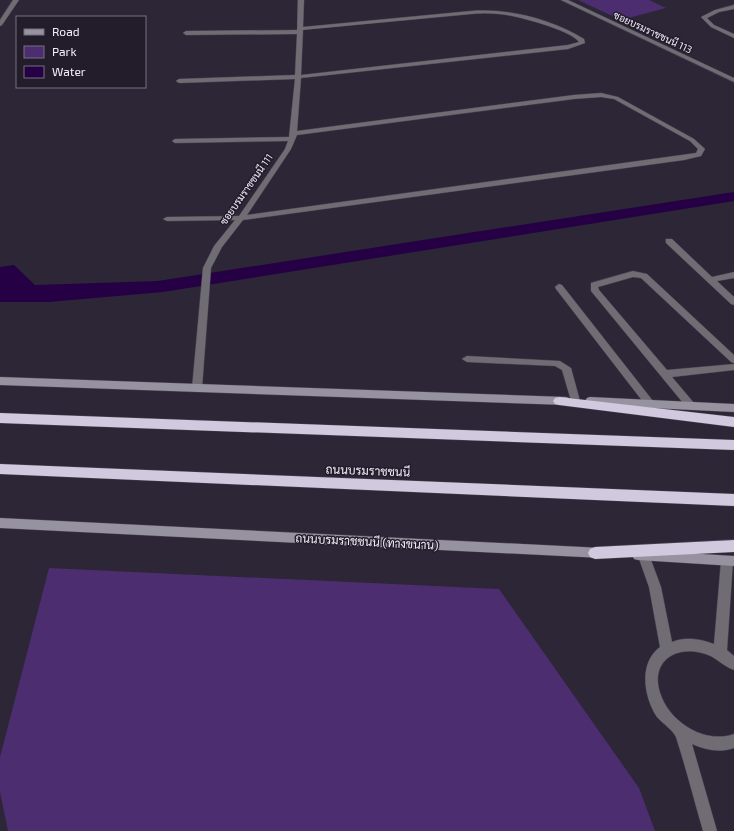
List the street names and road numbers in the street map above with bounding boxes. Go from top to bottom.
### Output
street label: ซอยบรมราชชนนี 113 [612,8,694,56]
street label: ซอยบรมราชชนนี 111 [217,151,275,227]
street label: ถนนบรมราชชนนี [325,462,411,478]
street label: ถนนบรมราชชนนี (ทางขนาน) [295,530,439,552]

